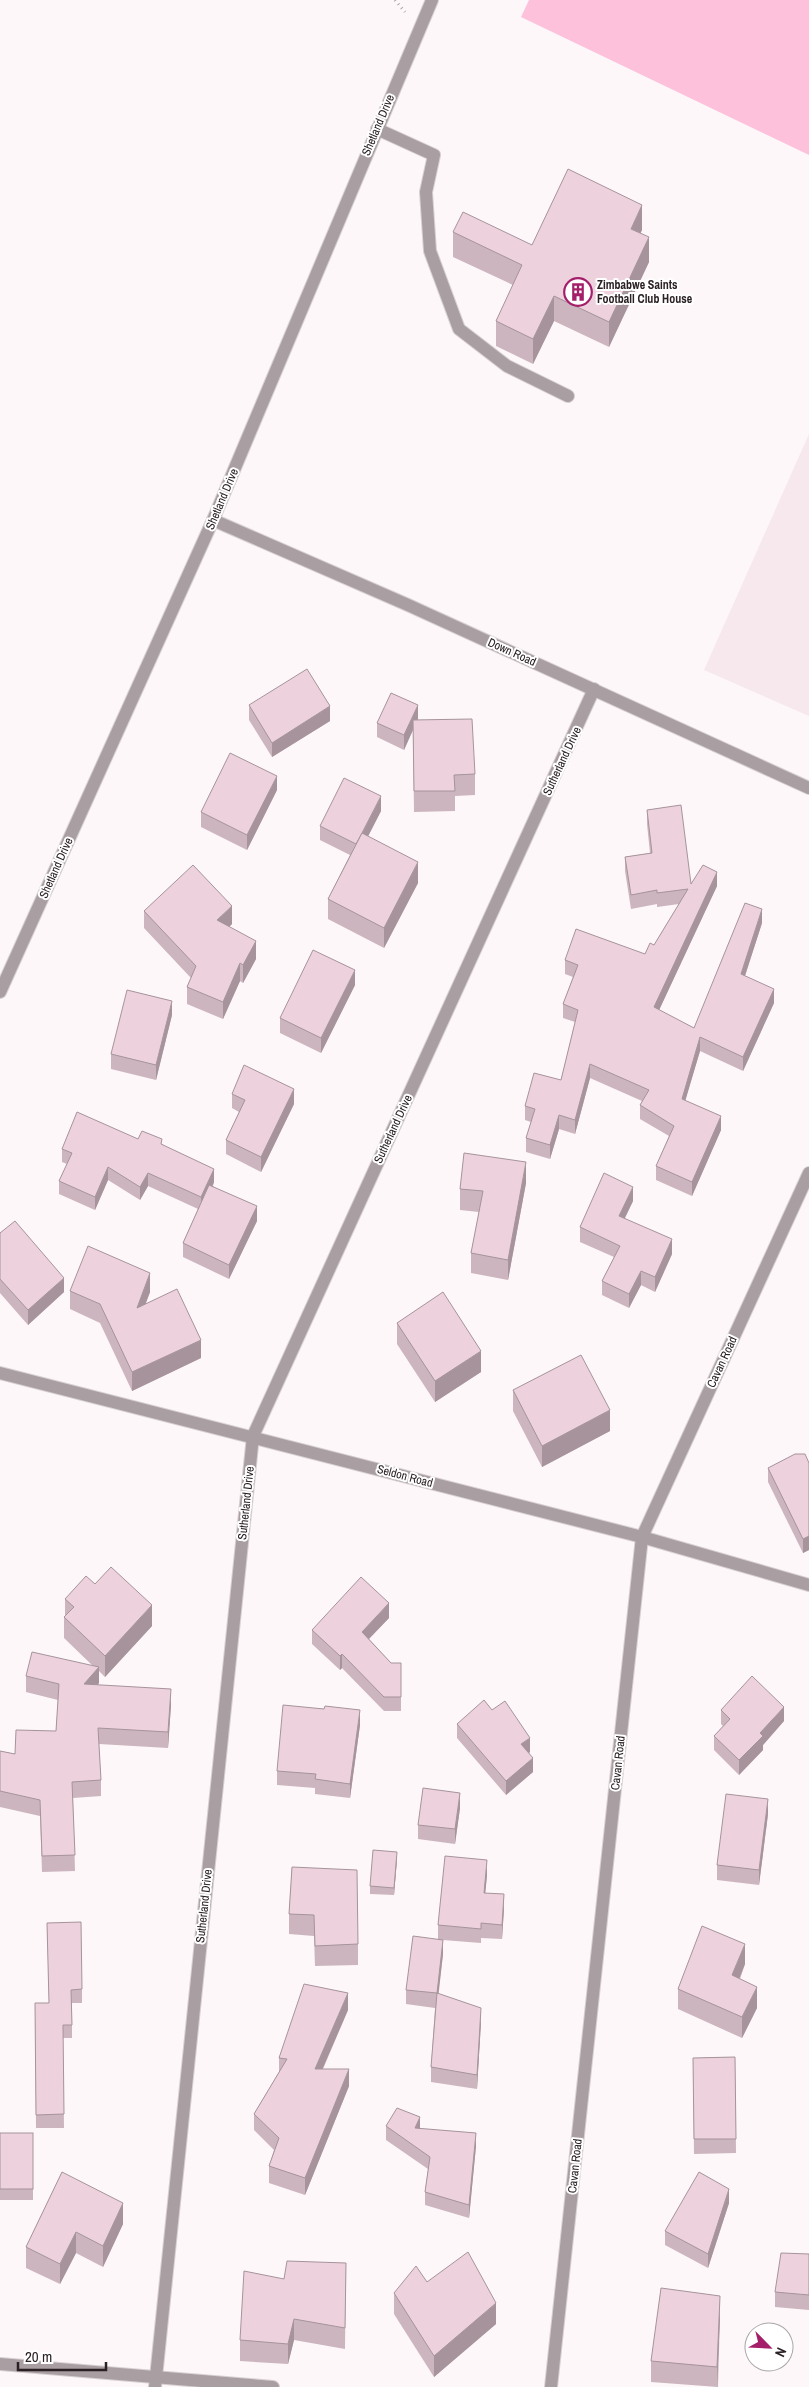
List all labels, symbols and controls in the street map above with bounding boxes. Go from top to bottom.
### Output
street label: Shetland Drive [358,92,398,158]
building icon: Zimbabwe Saints Football Club House [563,277,593,307]
place label: Zimbabwe Saints Football Club House [597,277,693,307]
street label: Shetland Drive [202,466,242,532]
street label: Down Road [485,634,539,670]
street label: Sutherland Drive [539,724,585,798]
street label: Shetland Drive [35,835,77,901]
street label: Sutherland Drive [370,1092,416,1166]
street label: Cavan Road [703,1334,741,1390]
street label: Seldon Road [375,1461,435,1491]
street label: Sutherland Drive [234,1465,258,1541]
street label: Cavan Road [607,1735,629,1791]
street label: Sutherland Drive [192,1868,216,1944]
street label: Cavan Road [564,2138,586,2194]
north arrow [744,2322,794,2372]
scale bar [18,2340,105,2372]
text: N [771,2345,791,2360]
text: 20 m [25,2346,52,2367]

